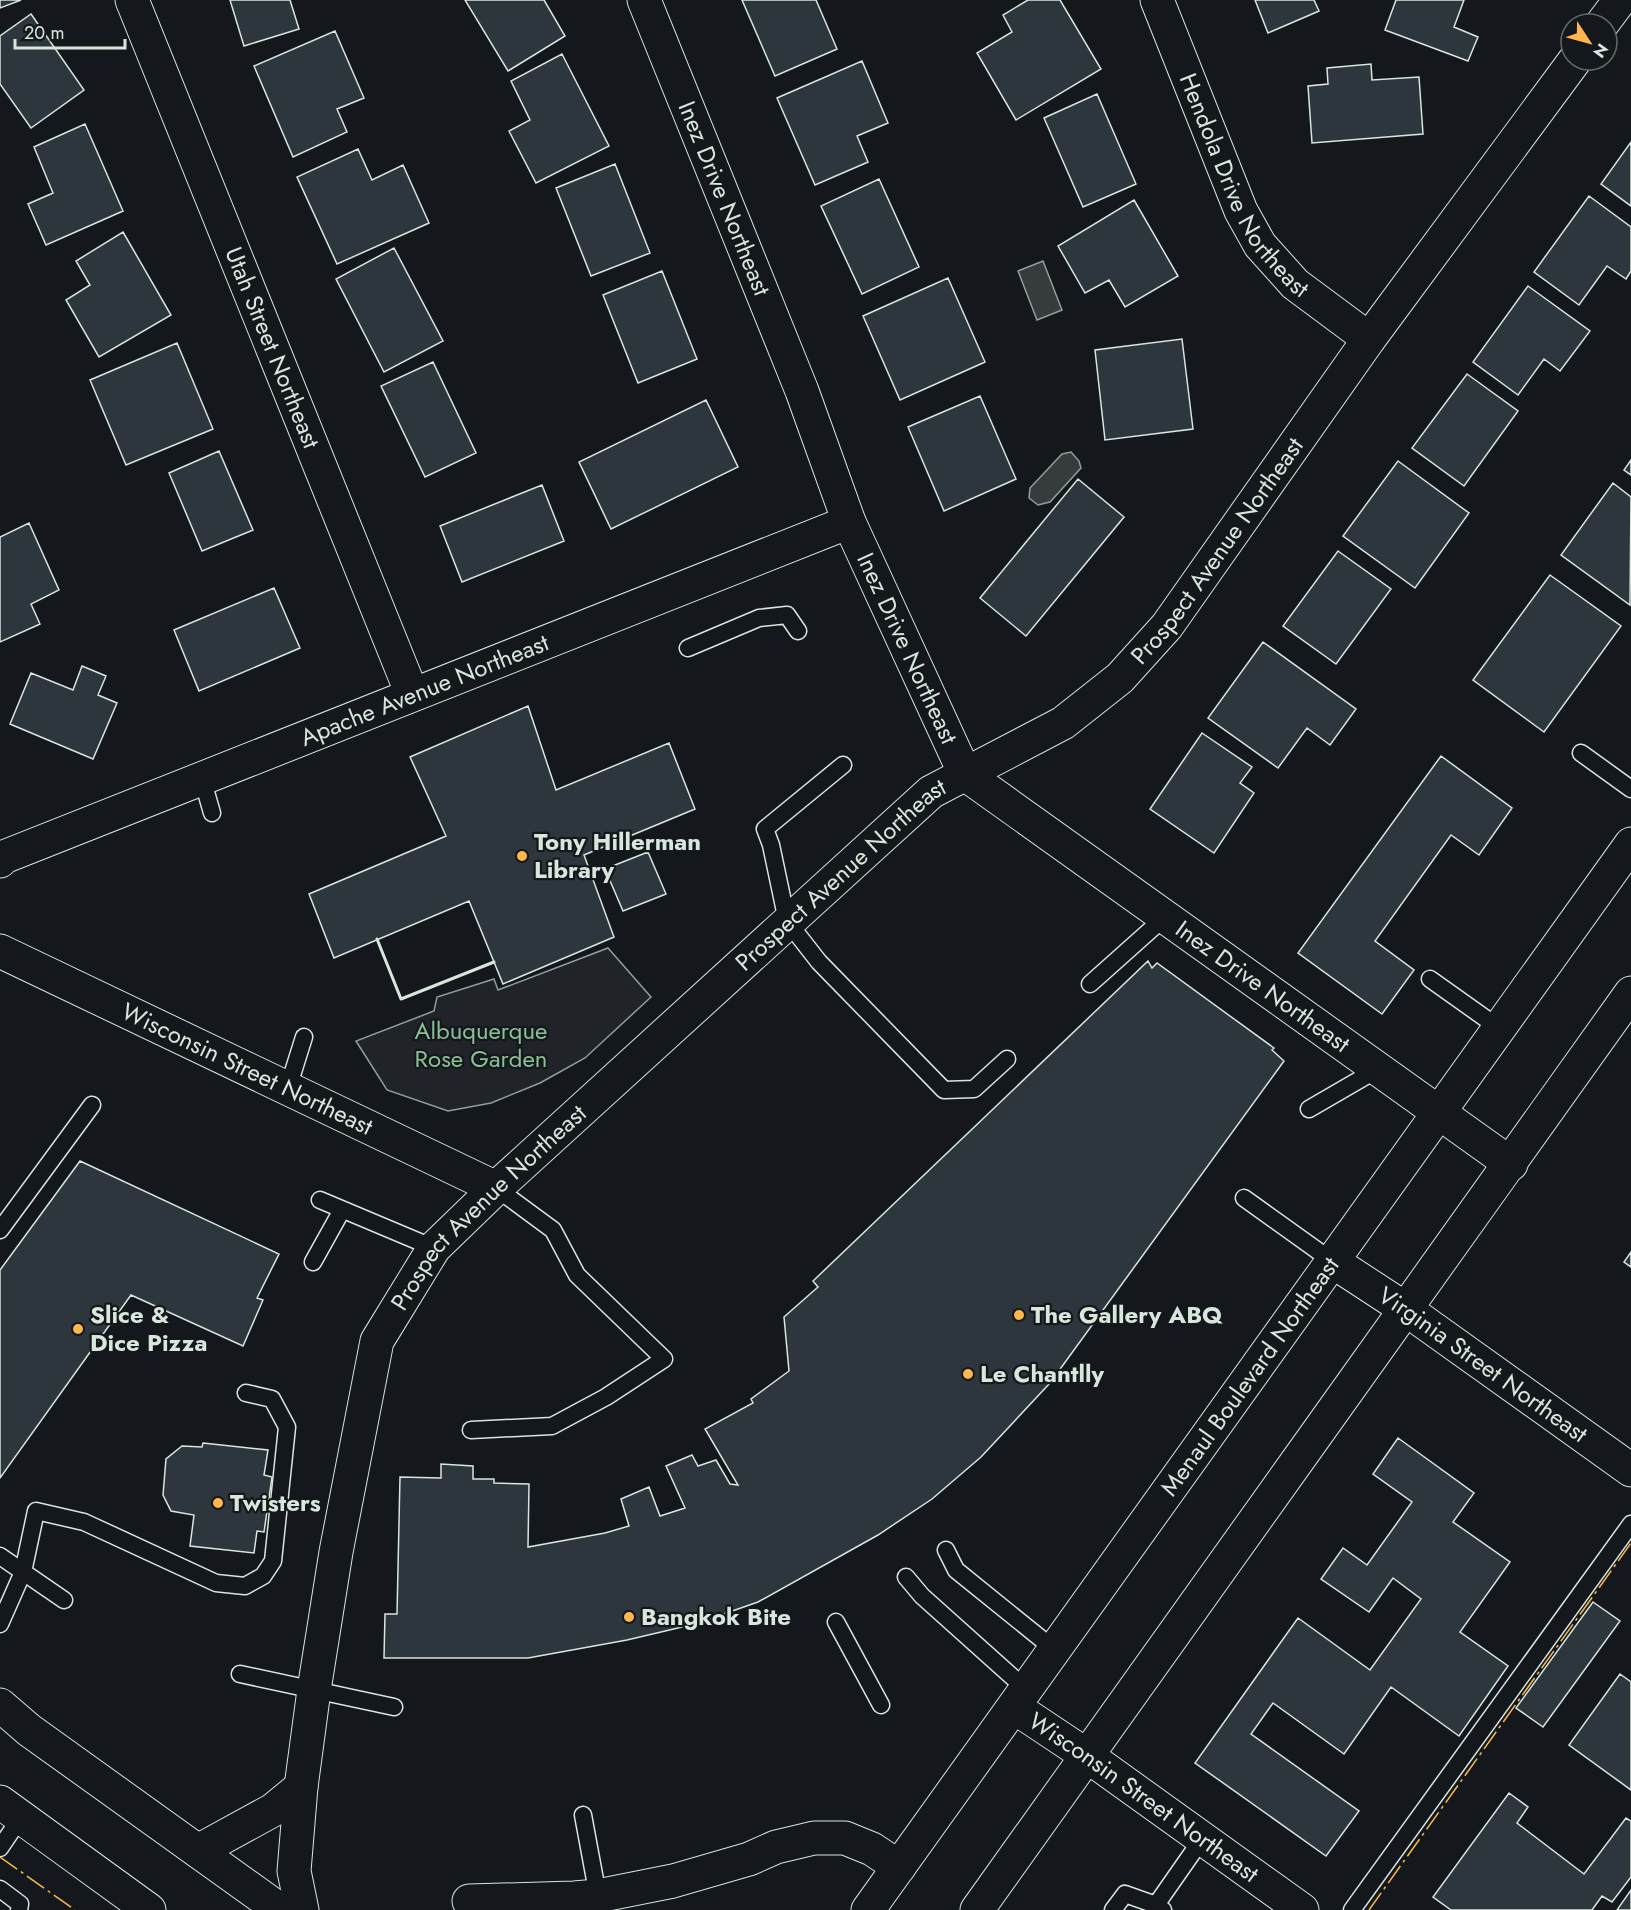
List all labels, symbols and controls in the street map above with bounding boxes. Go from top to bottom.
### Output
scale bar [15,12,124,50]
north arrow [1559,12,1619,72]
text: 20 m [24,20,64,46]
text: N [1588,39,1614,62]
street label: Hendola Drive Northeast [1171,68,1317,306]
street label: Inez Drive Northeast [670,96,780,301]
street label: Utah Street Northeast [216,242,329,454]
street label: Prospect Avenue Northeast [1122,430,1312,672]
street label: Inez Drive Northeast [848,547,967,750]
street label: Apache Avenue Northeast [295,625,554,755]
street label: Prospect Avenue Northeast [727,769,952,979]
place label: Tony Hillerman Library [534,824,701,887]
marker: Tony Hillerman Library [515,849,529,863]
street label: Inez Drive Northeast [1168,912,1357,1061]
street label: Wisconsin Street Northeast [116,994,379,1144]
park label: Albuquerque Rose Garden [415,1013,547,1076]
street label: Prospect Avenue Northeast [382,1096,594,1317]
street label: Menaul Boulevard Northeast [1152,1249,1347,1503]
street label: Virginia Street Northeast [1371,1278,1595,1451]
place label: Slice & Dice Pizza [90,1297,207,1360]
place label: The Gallery ABQ [1031,1297,1223,1332]
marker: The Gallery ABQ [1012,1308,1026,1322]
marker: Slice & Dice Pizza [71,1322,85,1336]
place label: Le Chantlly [980,1356,1104,1391]
marker: Le Chantlly [961,1367,975,1381]
place label: Twisters [230,1485,321,1520]
marker: Twisters [211,1496,225,1510]
place label: Bangkok Bite [641,1599,791,1634]
marker: Bangkok Bite [622,1610,636,1624]
street label: Wisconsin Street Northeast [1022,1703,1266,1891]

